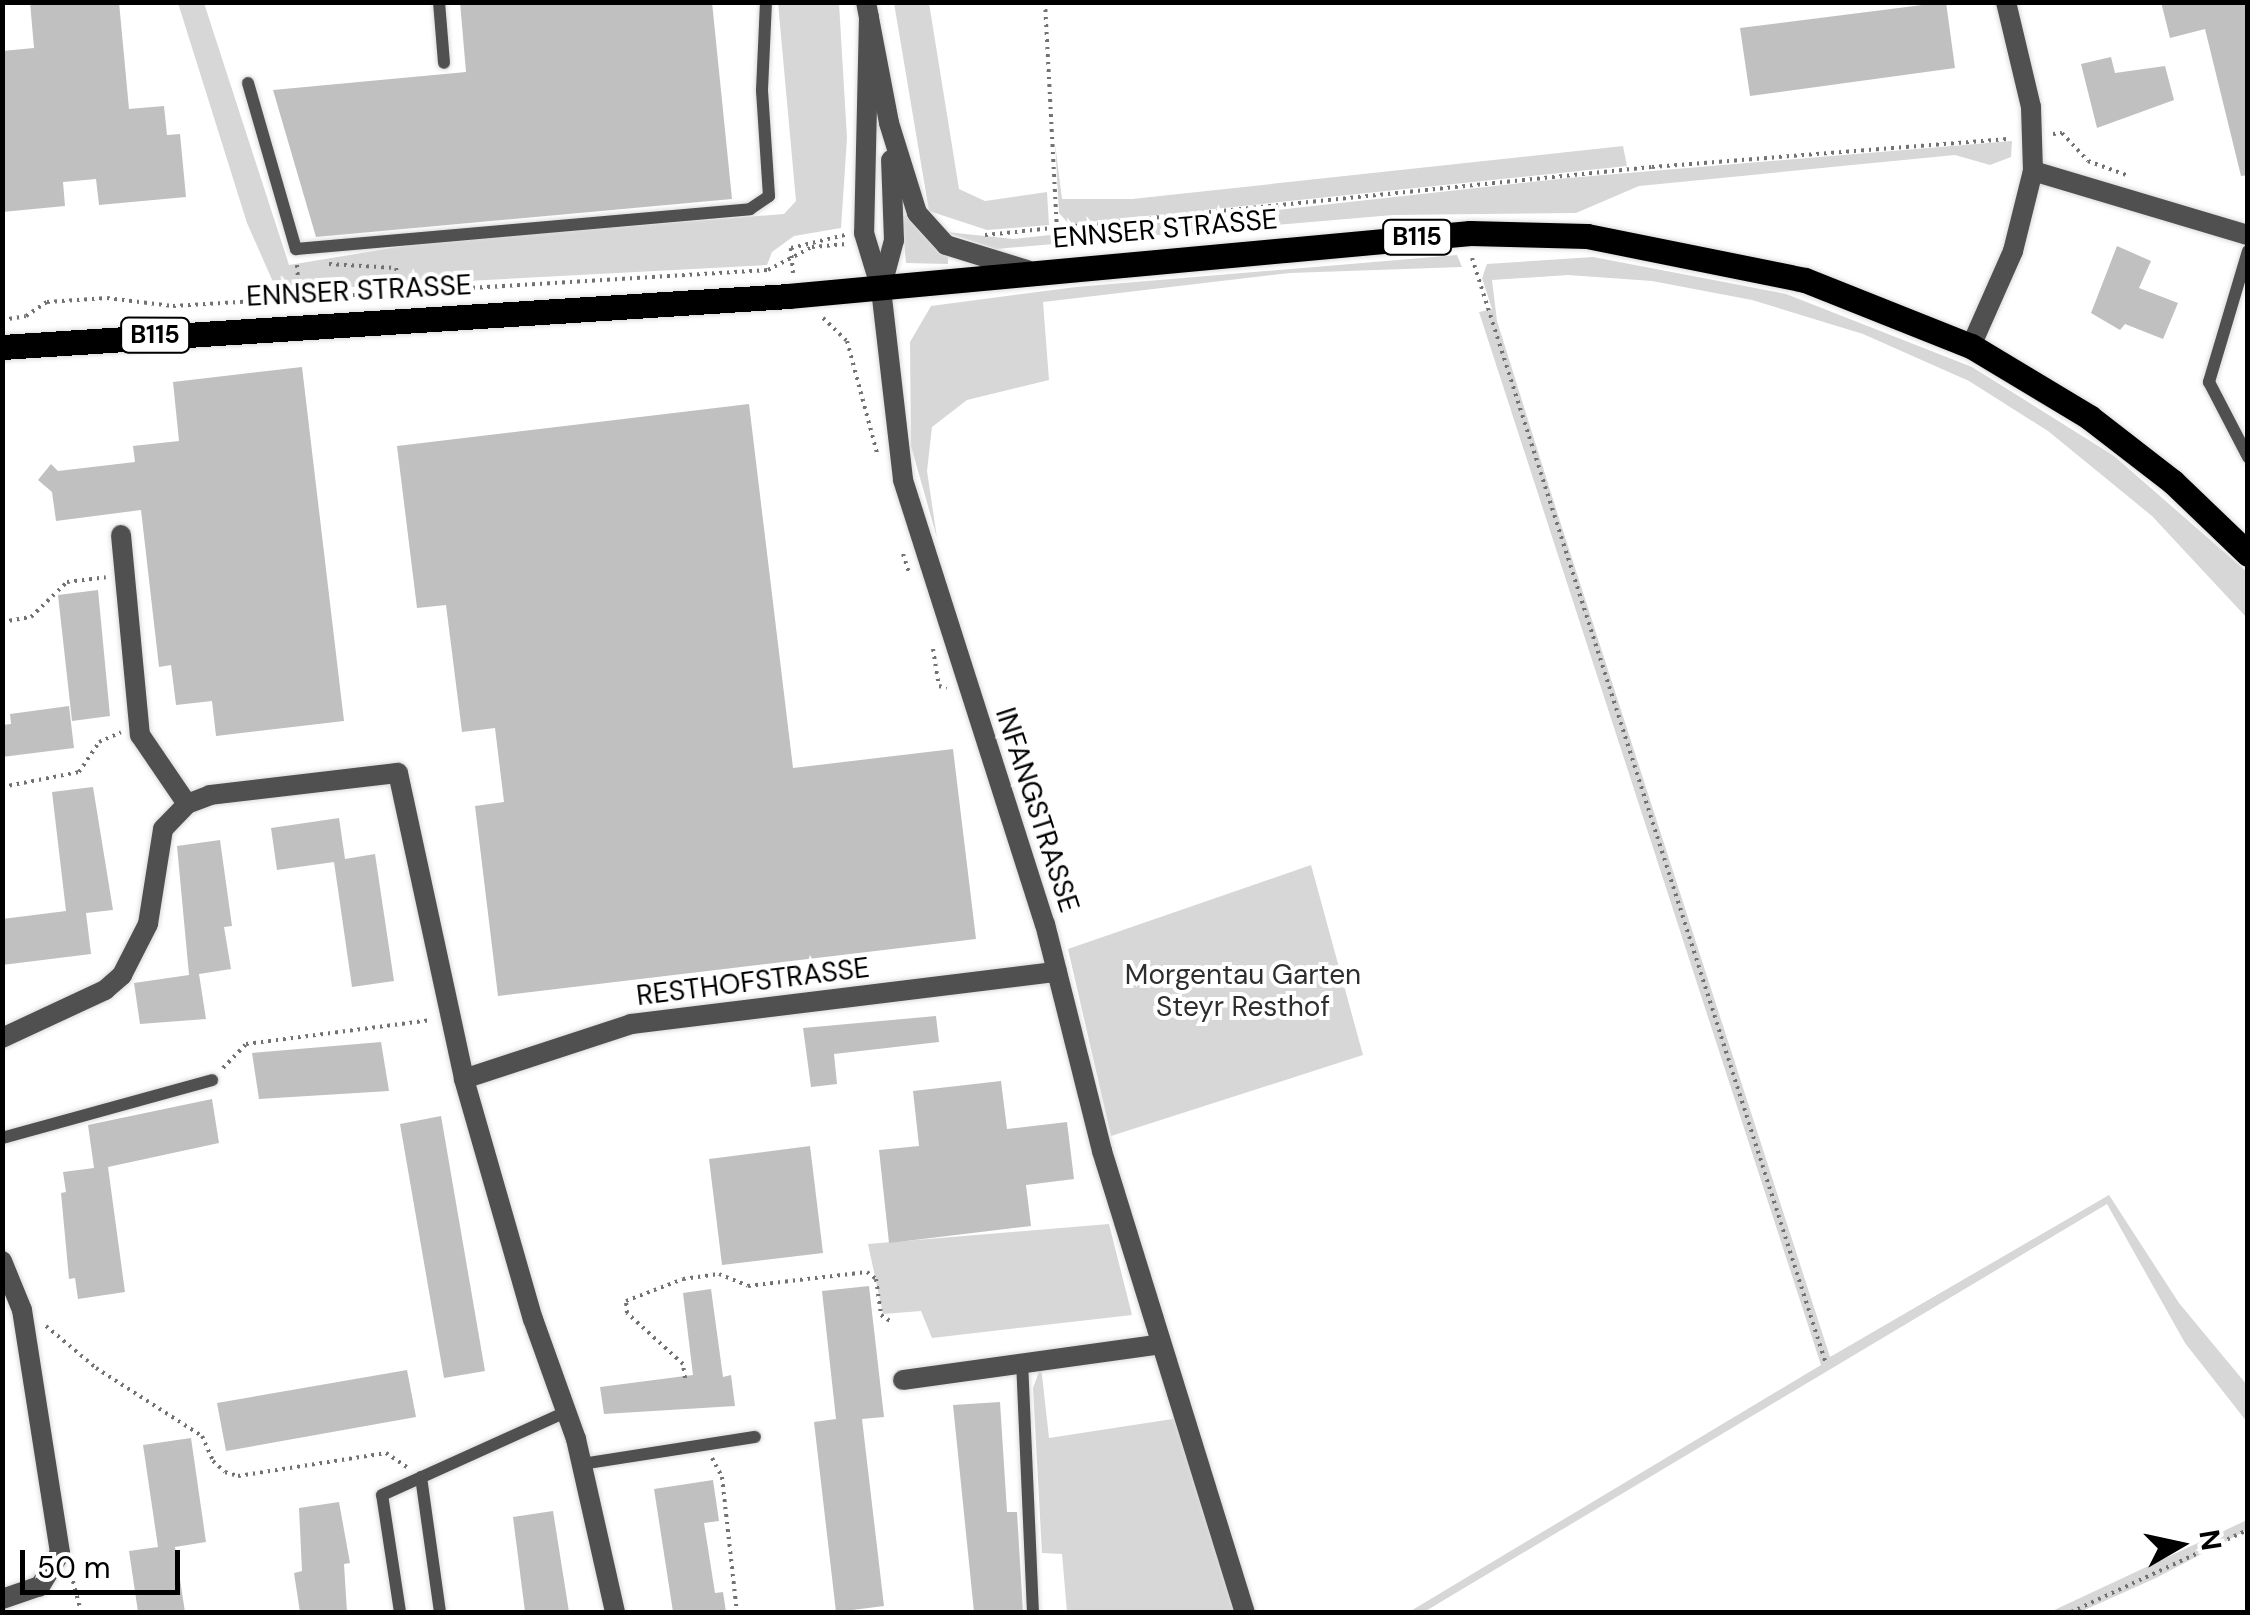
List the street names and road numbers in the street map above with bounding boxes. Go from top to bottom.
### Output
street label: ENNSER STRASSE [1051,202,1279,256]
road number: B115 [1382,217,1452,257]
street label: ENNSER STRASSE [245,268,473,314]
road number: B115 [120,315,190,355]
street label: INFANGSTRASSE [988,703,1086,917]
street label: RESTHOFSTRASSE [635,951,871,1013]

